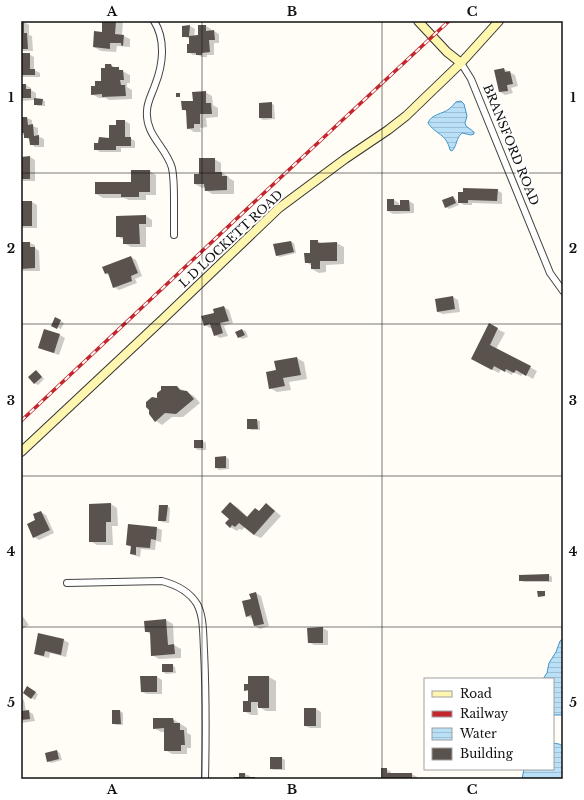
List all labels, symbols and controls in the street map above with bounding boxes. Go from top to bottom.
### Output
text: A [106,3,118,20]
text: B [287,3,297,20]
text: C [467,3,478,20]
street label: BRANSFORD ROAD [480,82,543,208]
text: 1 [8,89,14,106]
text: 1 [570,89,576,106]
street label: L D LOCKETT ROAD [176,187,286,290]
text: 2 [7,240,15,257]
text: 2 [569,240,577,257]
text: 3 [7,392,15,409]
text: 3 [569,392,577,409]
text: 4 [7,543,16,560]
text: 4 [569,543,578,560]
legend [424,678,554,770]
text: Road [460,686,492,701]
text: 5 [7,694,15,711]
text: 5 [569,694,577,711]
text: Railway [460,706,509,721]
text: Water [459,726,497,741]
text: Building [460,746,514,761]
text: A [106,781,118,798]
text: B [287,781,297,798]
text: C [467,781,478,798]

